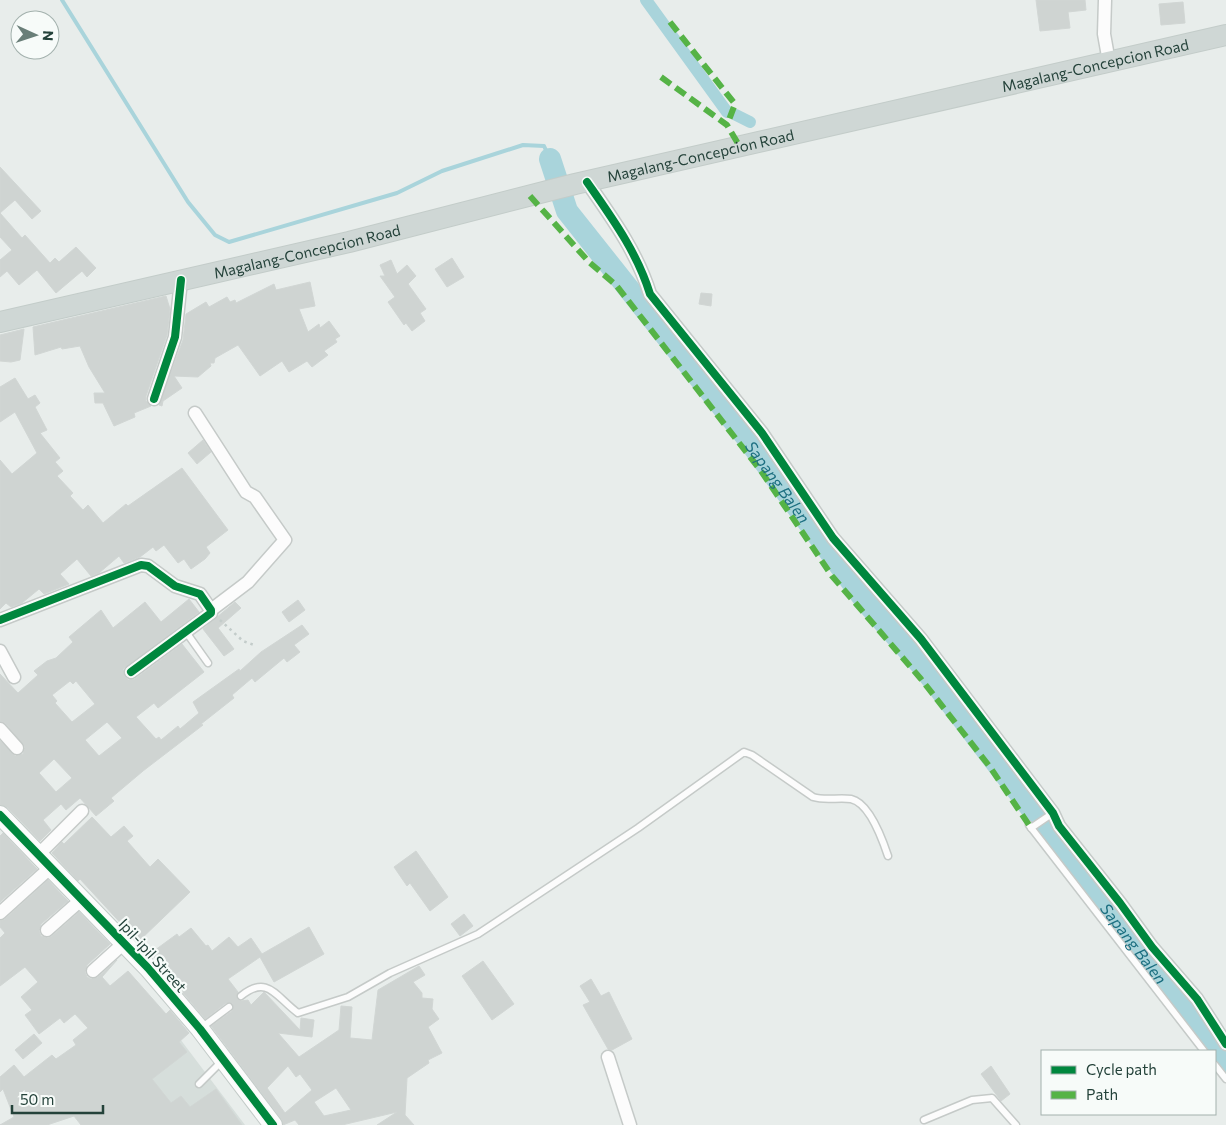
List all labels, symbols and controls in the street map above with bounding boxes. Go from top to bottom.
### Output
north arrow [10,10,60,60]
text: N [40,30,57,41]
street label: Magalang-Concepcion Road [1000,35,1190,95]
street label: Magalang-Concepcion Road [605,125,796,185]
street label: Magalang-Concepcion Road [212,220,402,282]
water label: Sapang Balen [742,437,815,526]
water label: Sapang Balen [1097,899,1172,987]
street label: Ipil-ipil Street [115,915,191,995]
legend [1041,1050,1216,1115]
text: Cycle path [1086,1060,1157,1078]
scale bar [12,1082,104,1114]
text: Path [1086,1085,1118,1103]
text: 50 m [20,1090,54,1108]

